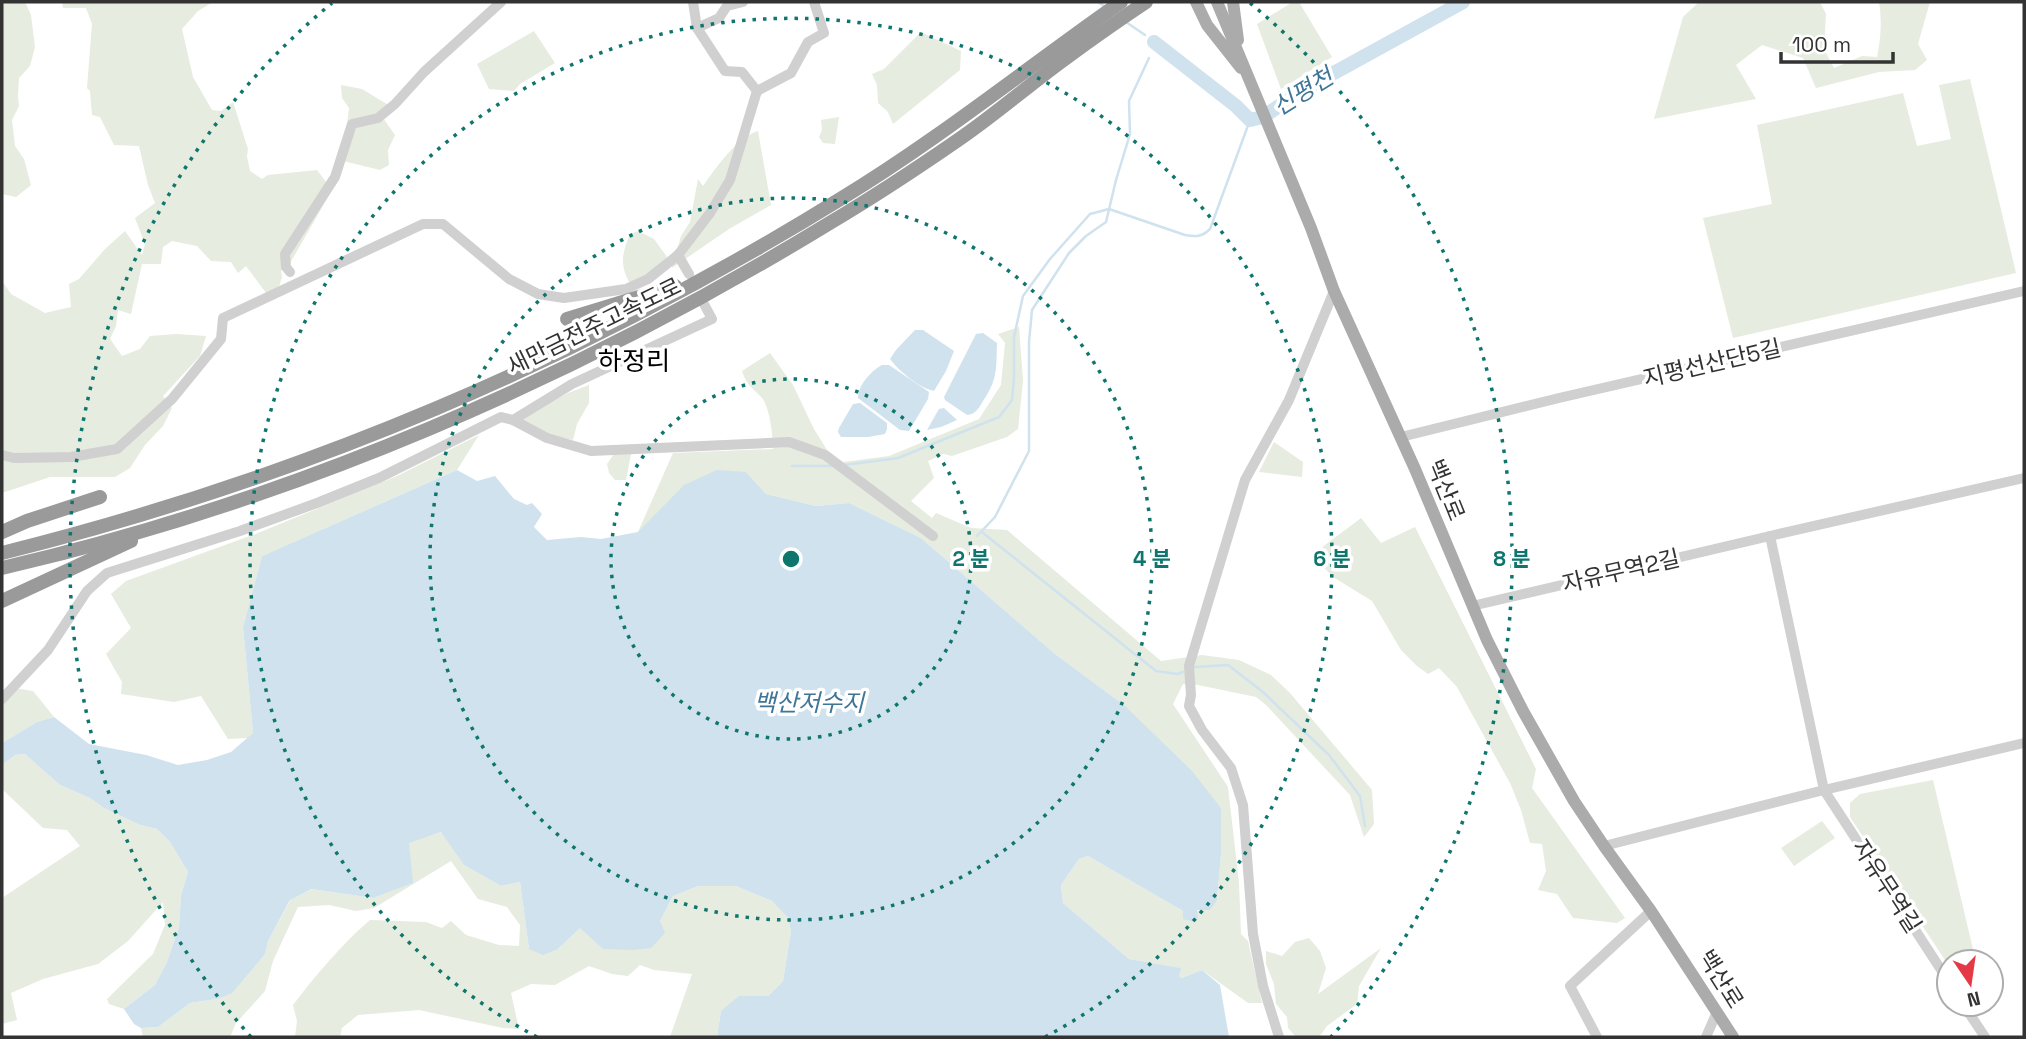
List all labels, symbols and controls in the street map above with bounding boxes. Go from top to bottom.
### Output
scale bar [1781,21,1893,65]
text: 100 m [1792,31,1851,58]
water label: 신평천 [1266,59,1342,122]
street label: 새만금전주고속도로 [502,271,686,381]
street label: 지평선산단5길 [1640,333,1784,393]
district label: 하정리 [598,344,670,378]
street label: 백산로 [1420,455,1472,525]
street label: 자유무역2길 [1559,543,1683,599]
text: 2 분 [952,545,990,572]
text: 4 분 [1133,545,1171,572]
text: 6 분 [1313,545,1351,572]
text: 8 분 [1493,545,1531,572]
centre of rings [779,547,803,571]
water label: 백산저수지 [754,687,866,718]
street label: 자유무역길 [1846,833,1928,939]
street label: 백산로 [1691,944,1751,1014]
north arrow [1935,948,2005,1018]
text: N [1965,985,1983,1013]

